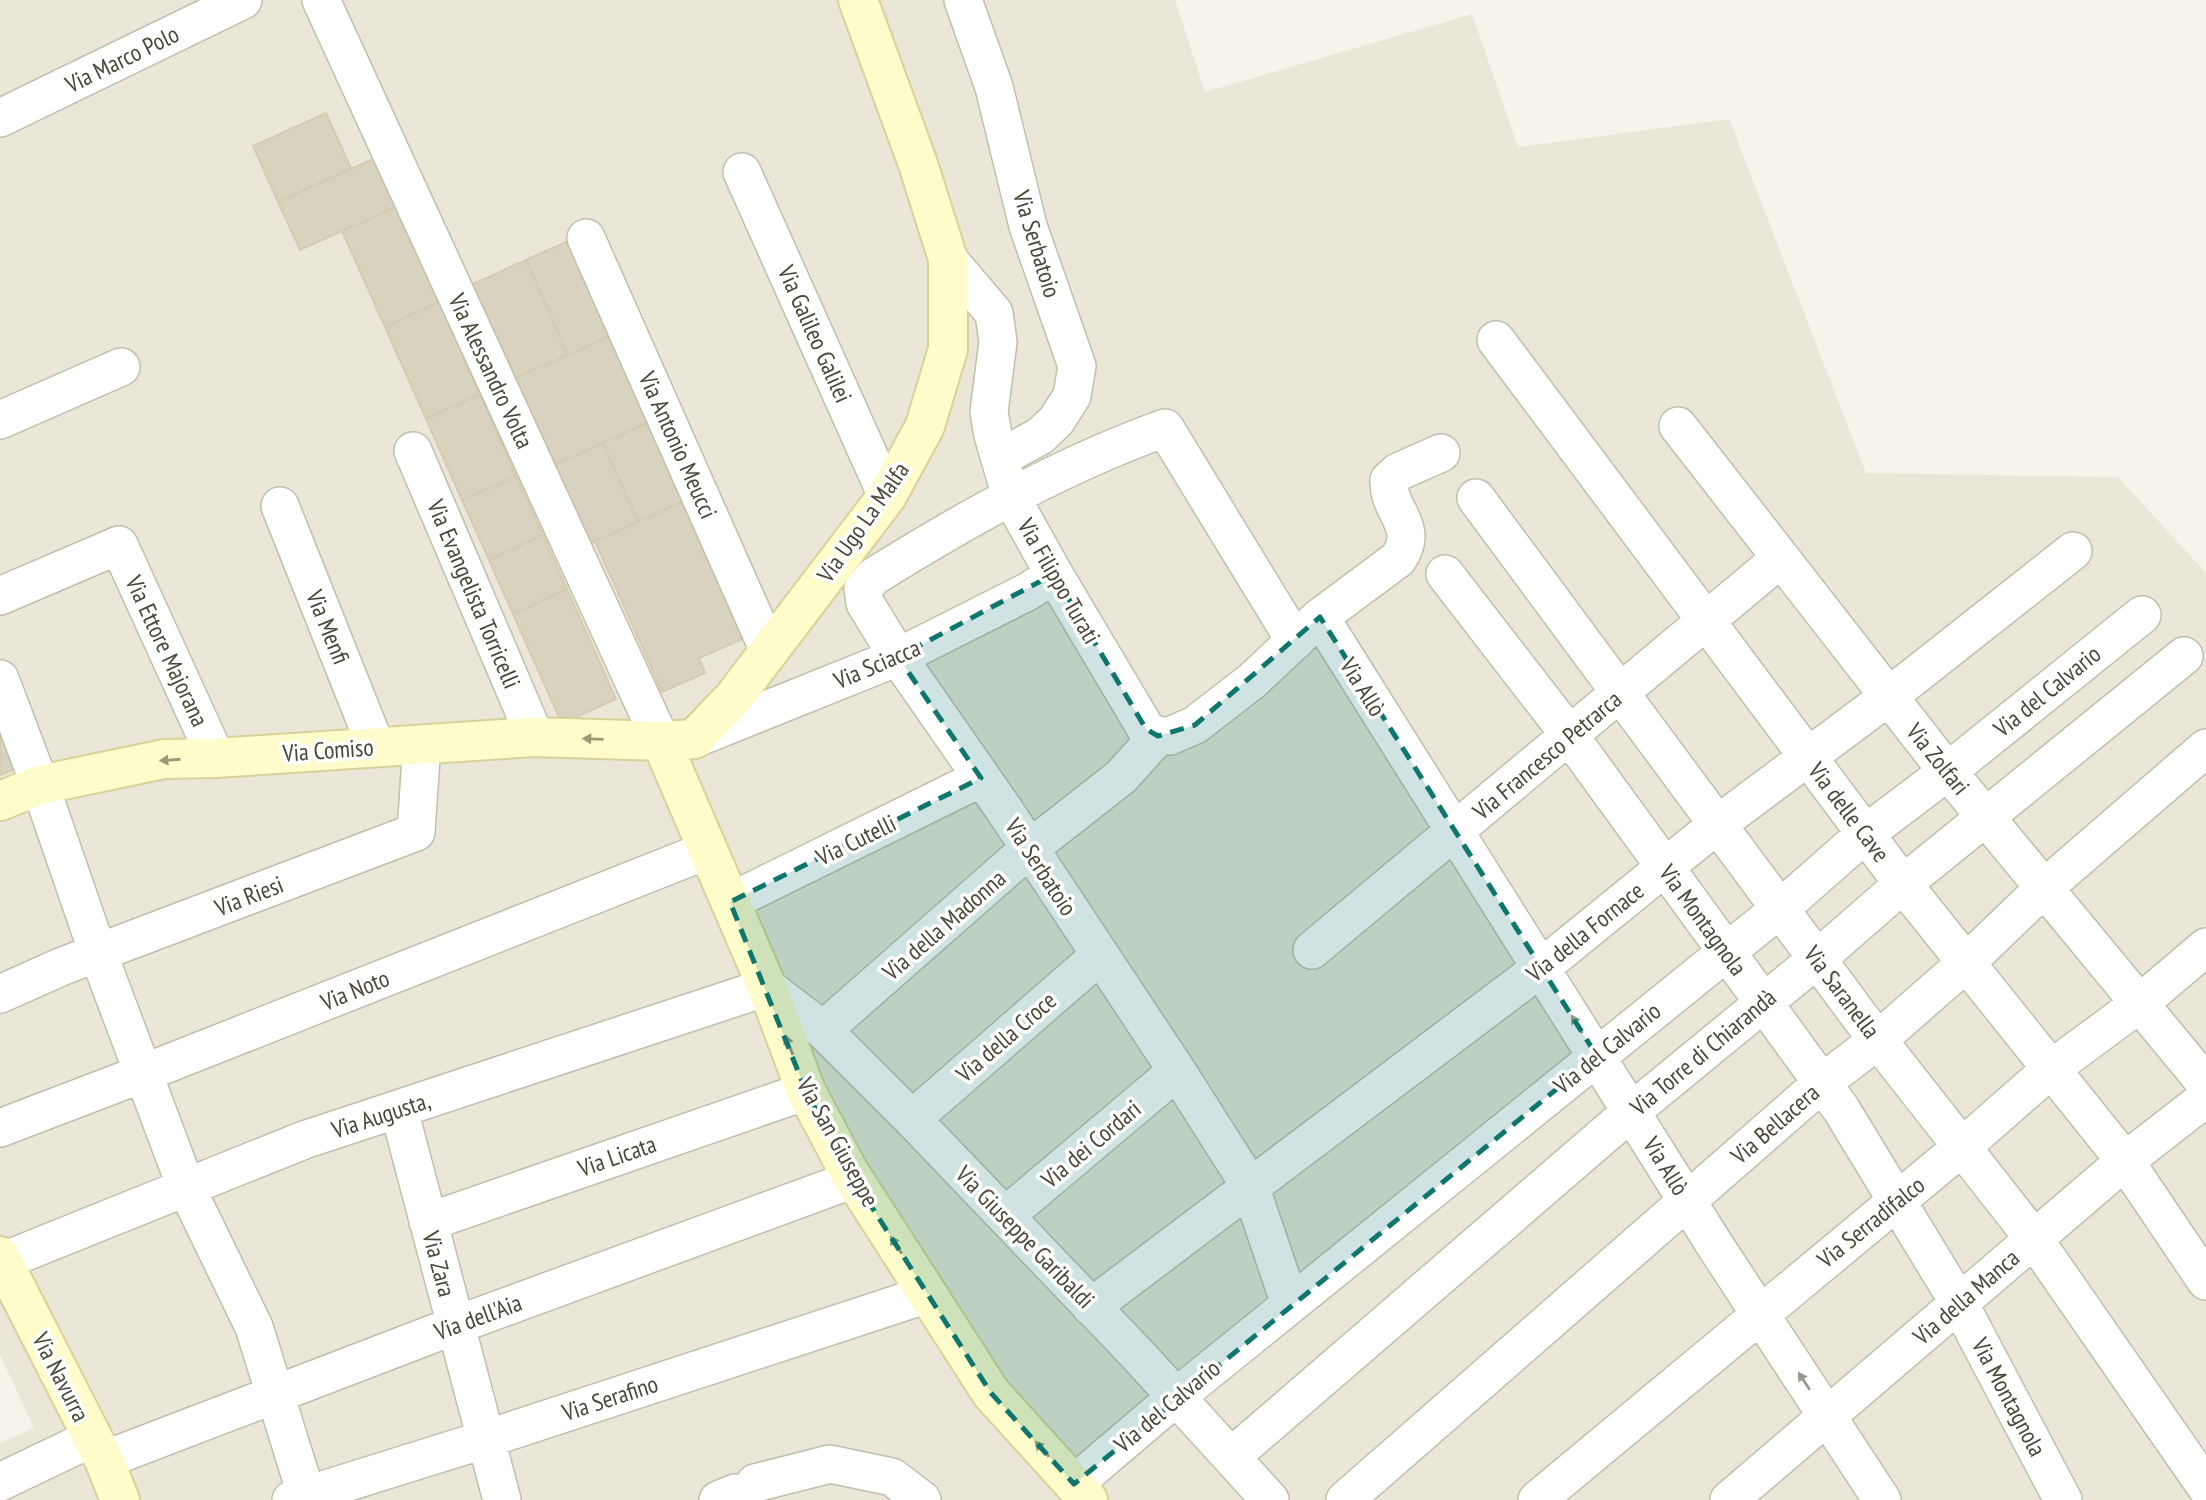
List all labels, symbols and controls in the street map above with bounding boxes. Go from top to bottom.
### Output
street label: Via Marco Polo [59,18,184,100]
street label: Via Serbatoio [1006,186,1068,301]
street label: Via Galileo Galilei [771,260,859,407]
street label: Via Alessandro Volta [441,288,540,453]
street label: Via Antonio Meucci [631,366,724,523]
street label: Via Ugo La Malfa [810,456,916,589]
street label: Via Evangelista Torricelli [420,494,528,693]
street label: Via Filippo Turati [1010,512,1107,649]
street label: Via Ettore Majorana [118,570,215,731]
street label: Via Menfi [299,584,357,669]
street label: Via Sciacca [828,632,925,696]
street label: Via del Calvario [1986,638,2107,744]
street label: Via Allò [1333,651,1393,722]
street label: Via Francesco Petrarca [1465,684,1628,827]
street label: Via Zolfari [1899,716,1976,801]
street label: Via Comiso [281,731,374,769]
one-way arrow [582,734,604,745]
one-way arrow [159,754,181,765]
street label: Via delle Cave [1801,755,1897,868]
street label: Via Cutelli [810,807,901,873]
street label: Via Serbatoio [997,812,1084,922]
street label: Via Montagnola [1652,858,1754,982]
street label: Via della Madonna [875,863,1012,988]
street label: Via Riesi [209,869,288,924]
street label: Via della Fornace [1519,875,1650,989]
street label: Via Saranella [1796,939,1887,1045]
street label: Via Noto [315,962,394,1018]
street label: Via Torre di Chiarandà [1623,982,1782,1123]
street label: Via della Croce [949,985,1063,1090]
street label: Via del Calvario [1546,995,1667,1101]
one-way arrow [1571,1014,1584,1033]
one-way arrow [783,1035,794,1056]
street label: Via San Giuseppe [789,1071,886,1212]
street label: Via Bellacera [1724,1077,1826,1172]
street label: Via Augusta, [327,1085,434,1146]
street label: Via dei Cordari [1034,1093,1147,1195]
street label: Via Licata [573,1128,660,1184]
street label: Via Allò [1636,1130,1696,1201]
street label: Via Giuseppe Garibaldi [948,1158,1101,1315]
street label: Via Serradifalco [1810,1169,1931,1275]
street label: Via Zara [415,1227,463,1300]
one-way arrow [890,1235,903,1255]
street label: Via della Manca [1906,1242,2026,1352]
street label: Via dell'Aia [429,1287,526,1347]
street label: Via Navurra [25,1326,97,1427]
street label: Via Montagnola [1964,1332,2053,1462]
street label: Via del Calvario [1107,1353,1226,1460]
street label: Via Serafino [557,1368,662,1428]
one-way arrow [1798,1372,1811,1391]
one-way arrow [1035,1441,1051,1458]

